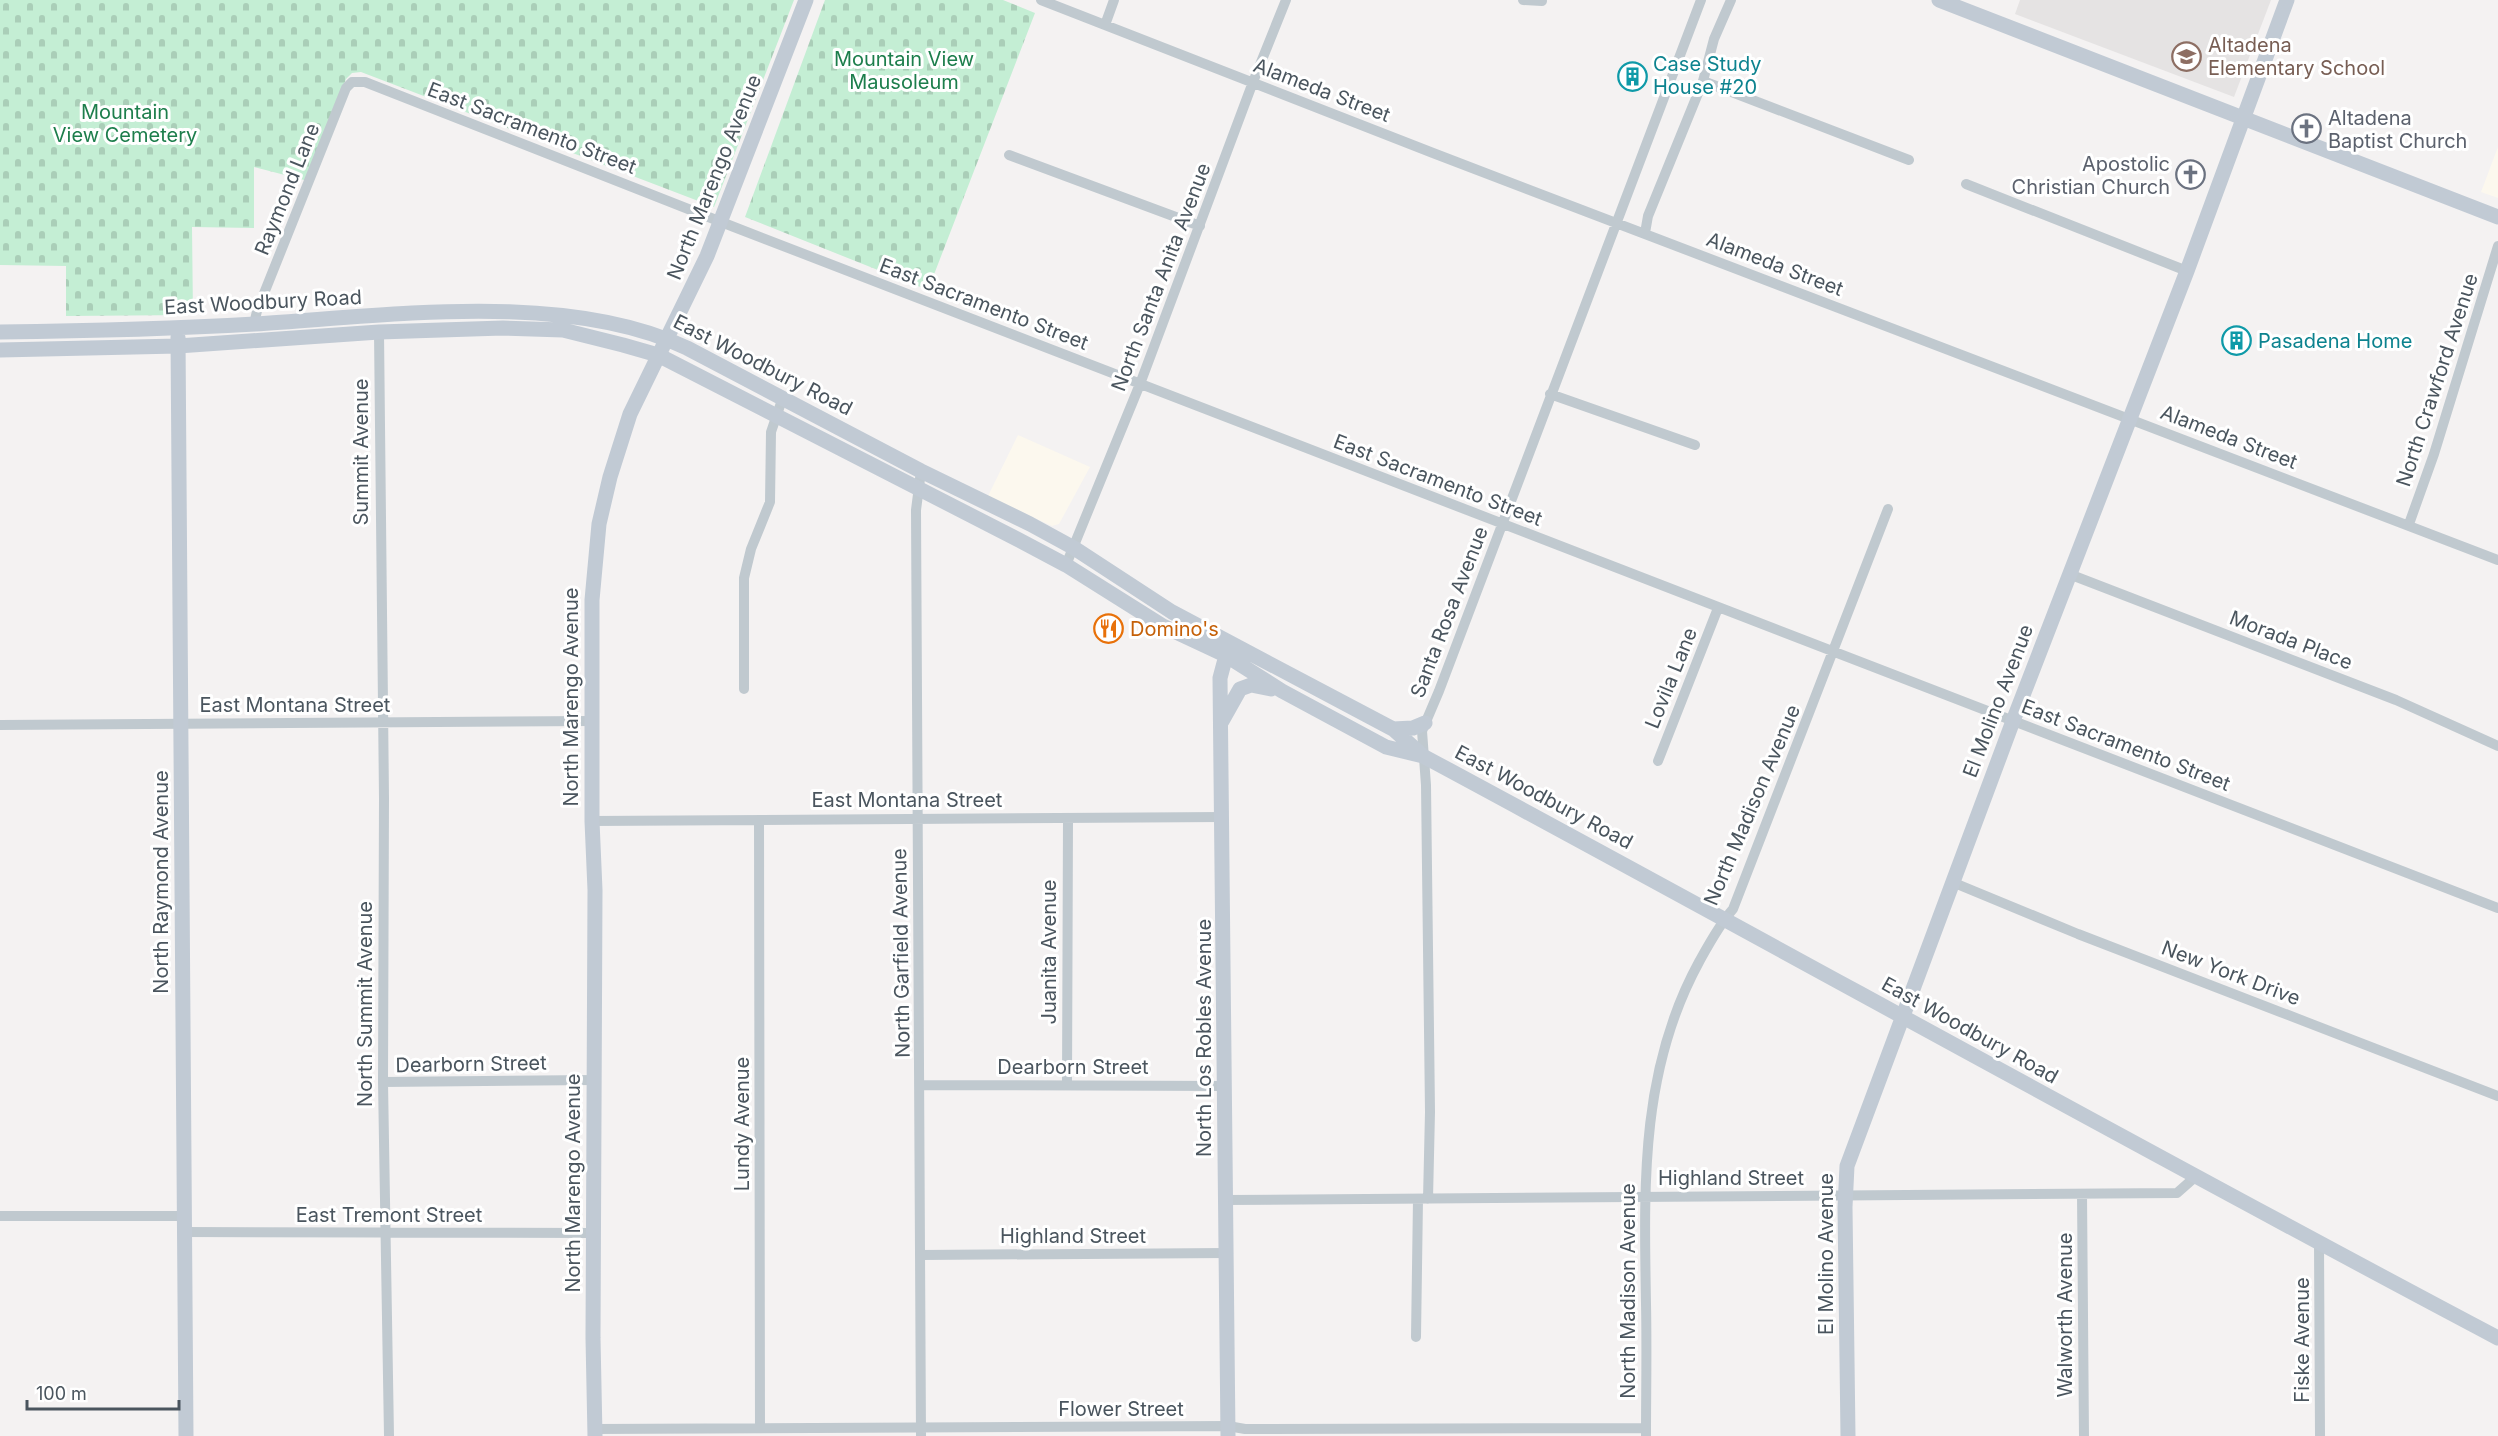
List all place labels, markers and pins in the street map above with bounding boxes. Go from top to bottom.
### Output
place label: Altadena Elementary School [2208,33,2385,80]
school or university icon: Altadena Elementary School [2171,40,2203,72]
place label: Case Study House #20 [1653,52,1761,99]
building icon: Case Study House #20 [1616,60,1648,92]
place label: Altadena Baptist Church [2328,106,2467,153]
church icon: Altadena Baptist Church [2291,113,2323,145]
place label: Apostolic Christian Church [2012,152,2170,199]
church icon: Apostolic Christian Church [2175,159,2207,191]
building icon: Pasadena Home [2221,325,2253,357]
place label: Pasadena Home [2258,329,2412,353]
restaurant icon: Domino's [1093,613,1125,645]
place label: Domino's [1130,617,1219,641]

